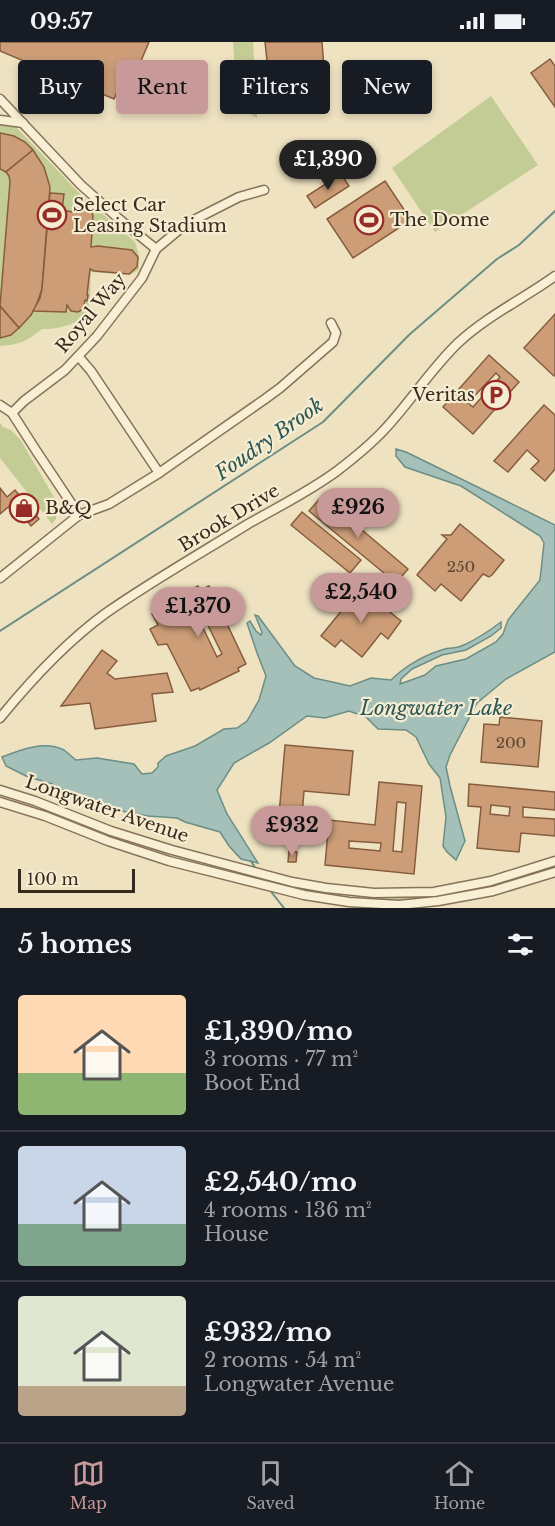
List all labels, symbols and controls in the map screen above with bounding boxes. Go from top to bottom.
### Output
text: 09:57 [30,8,92,35]
chip: Buy [18,60,104,114]
chip: Rent [116,60,208,114]
chip: Filters [220,60,330,114]
chip: New [342,60,432,114]
pin: £1,390 [279,140,377,191]
text: £1,390 [293,147,363,171]
place label: Select Car Leasing Stadium [73,194,227,237]
sports icon: Select Car Leasing Stadium [36,199,68,231]
sports icon: The Dome [353,204,385,236]
place label: The Dome [390,209,490,231]
street label: Royal Way [51,268,131,357]
parking icon: Veritas [480,379,512,411]
place label: Veritas [411,384,475,406]
water label: Foudry Brook [209,393,328,486]
street label: Brook Drive [175,479,283,557]
pin: £926 [322,488,394,539]
shop icon: B&Q [8,492,40,524]
text: £926 [331,495,385,519]
place label: B&Q [45,497,92,519]
house number: 250 [447,557,475,576]
pin: £2,540 [312,573,410,624]
text: £2,540 [325,580,397,604]
pin: £1,370 [149,587,247,638]
text: £1,370 [165,594,231,618]
water label: Longwater Lake [359,696,512,720]
house number: 200 [496,733,526,752]
street label: Longwater Avenue [22,771,192,847]
pin: £932 [256,806,328,857]
text: £932 [265,813,319,837]
scale bar [18,866,135,894]
text: 100 m [27,869,79,889]
text: 5 homes [18,928,132,960]
icon: filters [504,928,537,961]
text: £1,390/mo [204,1015,353,1047]
icon: home [66,1019,138,1091]
text: 3 rooms · 77 m² [204,1047,358,1071]
text: Boot End [204,1071,301,1095]
text: £2,540/mo [204,1166,357,1198]
icon: home [66,1170,138,1242]
text: 4 rooms · 136 m² [204,1198,372,1222]
text: House [204,1222,269,1246]
text: £932/mo [204,1316,332,1348]
icon: home [66,1320,138,1392]
text: 2 rooms · 54 m² [204,1348,361,1372]
text: Longwater Avenue [204,1372,394,1396]
tab: Map [70,1457,107,1513]
tab: Saved [246,1457,295,1513]
tab: Home [434,1457,485,1513]

